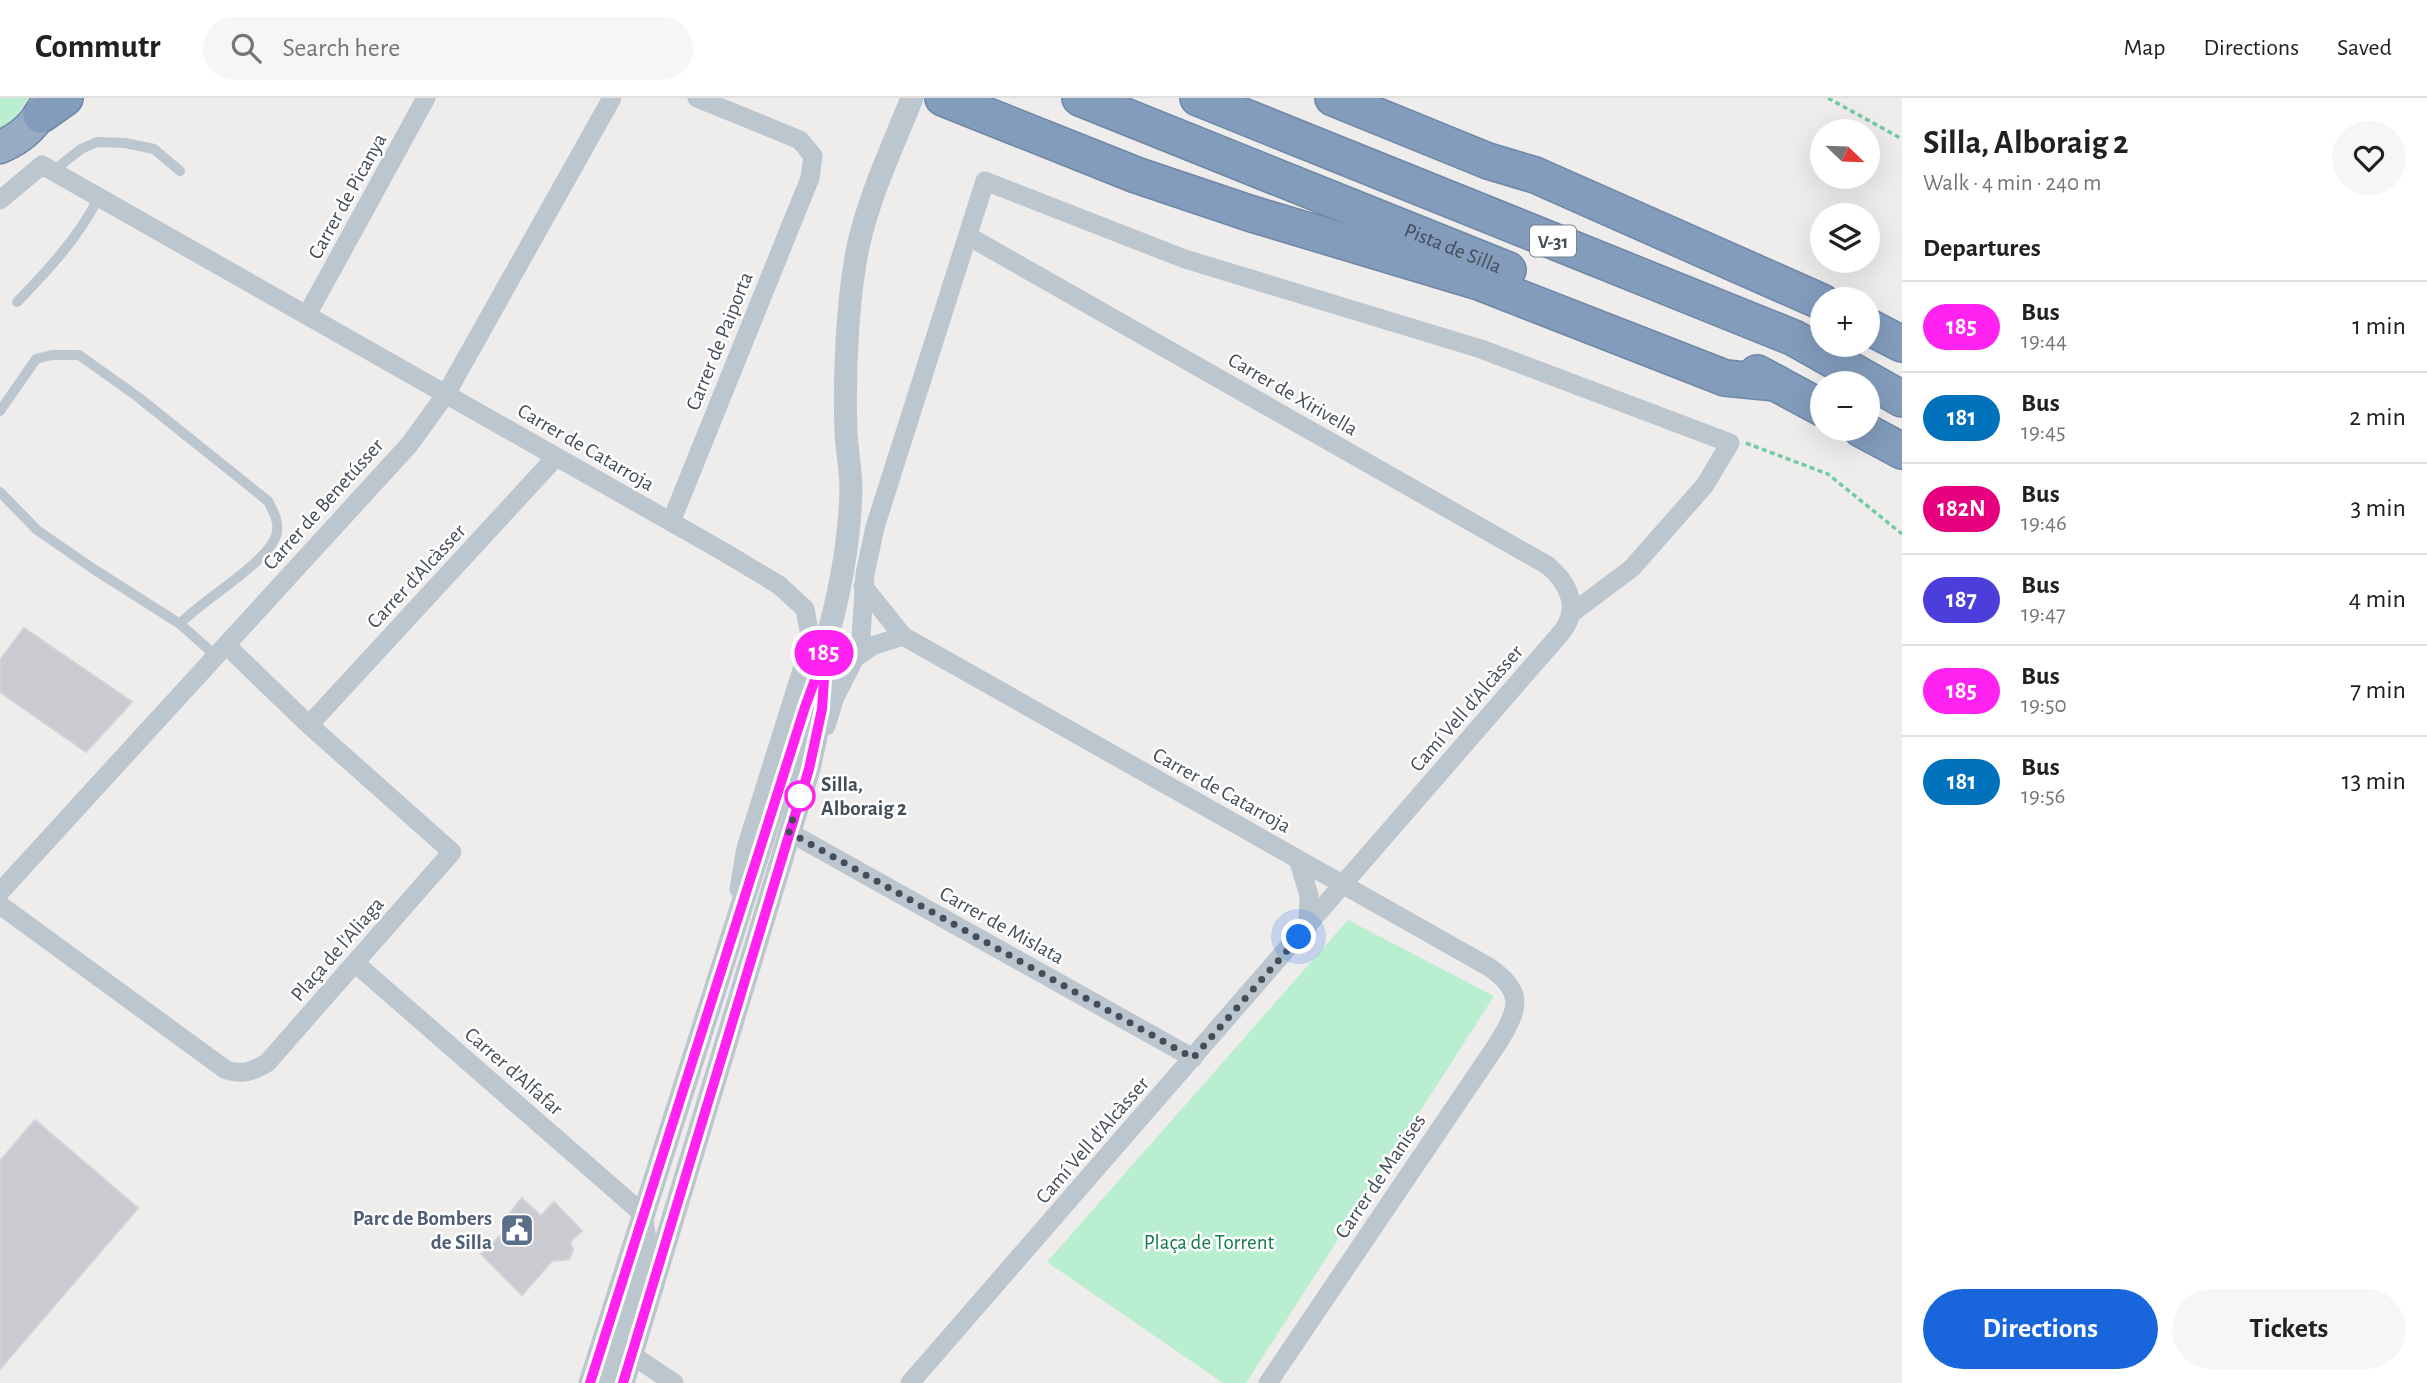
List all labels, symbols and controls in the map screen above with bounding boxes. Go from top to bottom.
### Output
search box [203,17,693,80]
icon: search [227,29,265,67]
text: Commutr [35,31,161,64]
text: Search here [283,35,400,61]
text: Map [2123,36,2165,60]
text: Directions [2203,36,2299,60]
text: Saved [2337,36,2392,60]
north arrow [1810,119,1880,189]
map controls [1810,119,1880,441]
button: heart [2332,121,2406,195]
text: Silla, Alboraig 2 [1923,127,2129,160]
street label: Carrer de Picanya [304,130,391,263]
text: Walk · 4 min · 240 m [1923,172,2101,195]
button: layers [1810,203,1880,273]
street label: Pista de Silla [1401,219,1505,277]
road number: V-31 [1530,225,1576,256]
text: Departures [1923,235,2041,261]
street label: Carrer de Paiporta [682,269,757,413]
button: + [1810,287,1880,357]
text: Bus [2021,299,2060,325]
text: 1 min [2352,313,2406,339]
text: 185 [1946,315,1977,339]
text: 19:44 [2021,330,2067,353]
street label: Carrer de Xirivella [1224,349,1361,440]
button: − [1810,371,1880,441]
text: Bus [2021,390,2060,416]
street label: Carrer de Catarroja [514,400,658,495]
text: 2 min [2349,404,2406,430]
text: 181 [1947,406,1976,430]
text: 19:45 [2021,421,2066,444]
street label: Carrer de Benetússer [259,435,388,574]
text: Bus [2021,481,2060,507]
text: 3 min [2350,495,2406,521]
text: 182N [1937,497,1986,521]
text: 19:46 [2021,512,2067,535]
street label: Carrer d'Alcàsser [363,520,470,632]
text: Bus [2021,572,2060,598]
text: 4 min [2349,586,2406,612]
text: 187 [1946,588,1977,612]
text: 19:47 [2021,603,2066,626]
line badge: 185 [784,630,864,676]
text: 185 [809,641,839,665]
street label: Camí Vell d'Alcàsser [1406,641,1527,776]
text: Bus [2021,663,2060,689]
text: 7 min [2350,677,2406,703]
text: 185 [1946,679,1977,703]
text: 19:50 [2021,694,2067,717]
street label: Carrer de Catarroja [1149,744,1294,837]
text: Bus [2021,754,2060,780]
text: 13 min [2342,768,2406,794]
text: 181 [1947,770,1976,794]
place label: Silla, Alboraig 2 [821,774,907,819]
marker: Silla, Alboraig 2 [785,781,815,811]
text: 19:56 [2021,785,2065,808]
street label: Carrer de Mislata [936,883,1068,968]
street label: Plaça de l'Aliaga [287,893,388,1005]
your location [1281,919,1316,954]
street label: Carrer d'Alfafar [461,1023,567,1120]
street label: Camí Vell d'Alcàsser [1032,1073,1153,1208]
street label: Carrer de Manises [1331,1110,1430,1242]
place label: Parc de Bombers de Silla [353,1208,492,1253]
public building icon: Parc de Bombers de Silla [498,1211,536,1249]
park label: Plaça de Torrent [1144,1232,1275,1253]
button: Directions [1923,1289,2158,1369]
button: Tickets [2172,1289,2406,1369]

